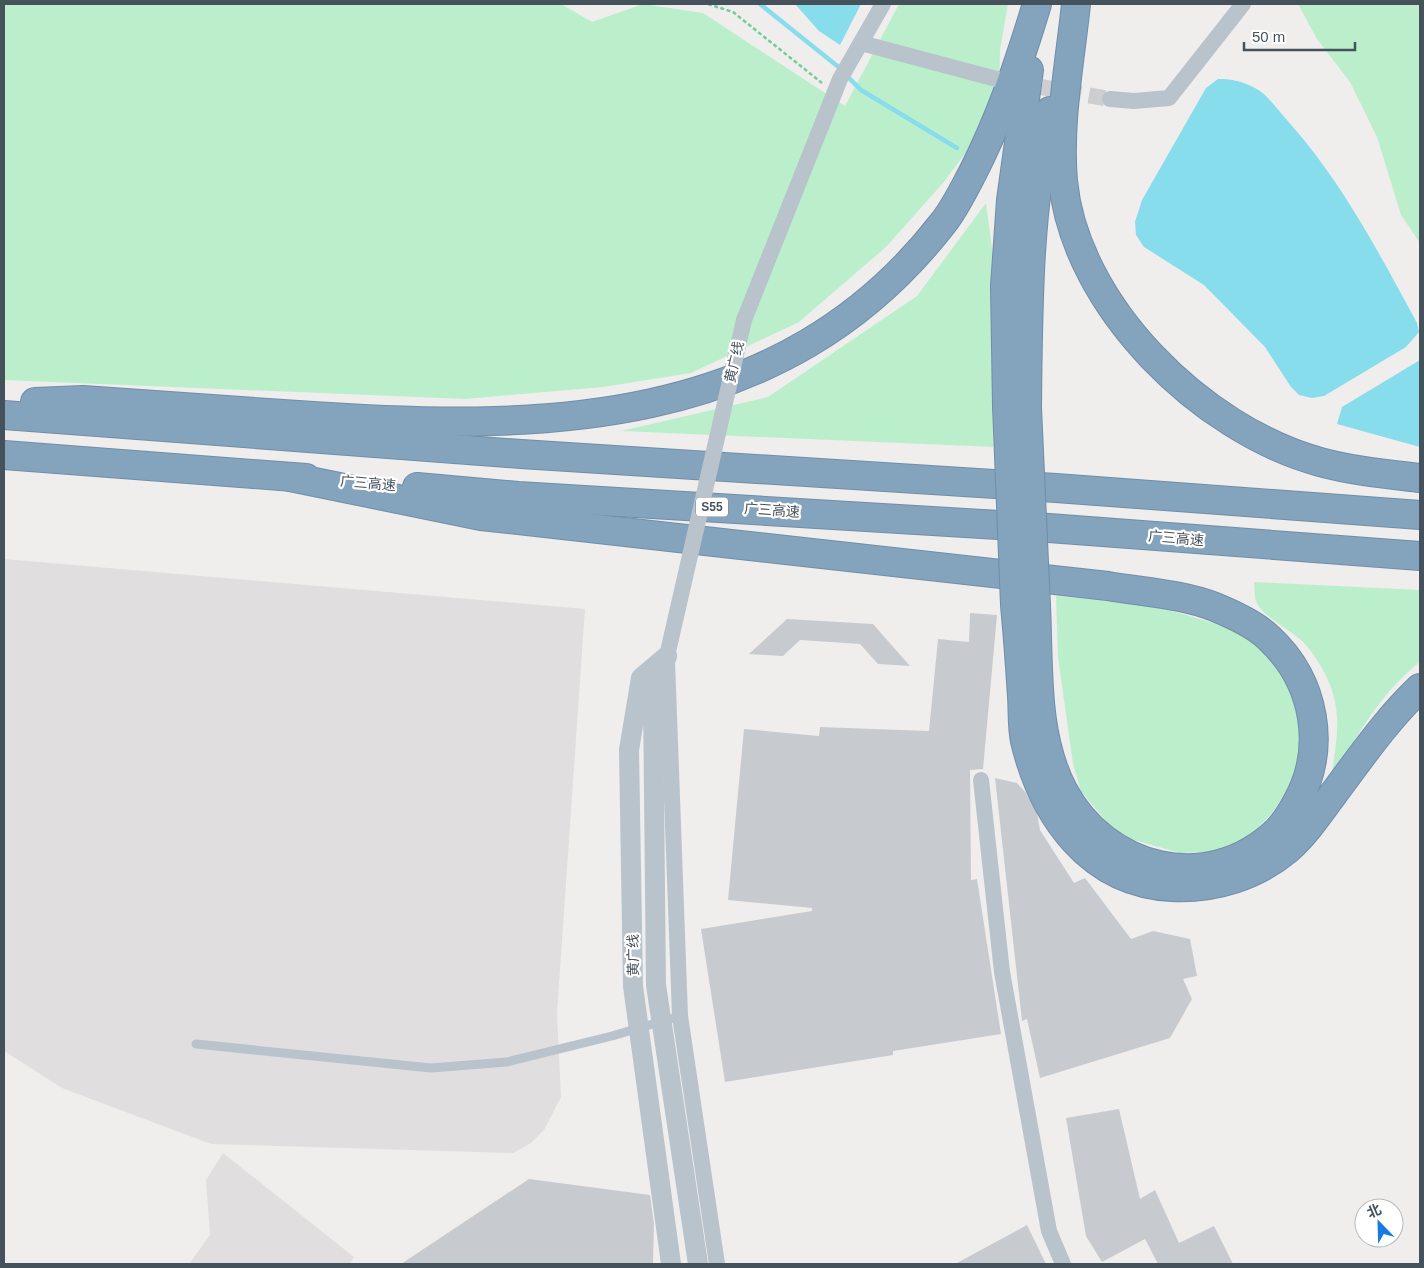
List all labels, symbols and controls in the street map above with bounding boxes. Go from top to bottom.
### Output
scale bar [1244,20,1355,52]
text: 50 m [1252,28,1285,45]
street label: 黄广线 [721,340,747,384]
street label: 广三高速 [339,473,397,493]
road number: S55 [696,498,728,516]
street label: 广三高速 [744,500,800,520]
street label: 广三高速 [1147,528,1205,548]
street label: 黄广线 [625,934,641,976]
north arrow [1354,1198,1404,1248]
text: 北 [1364,1201,1383,1221]

